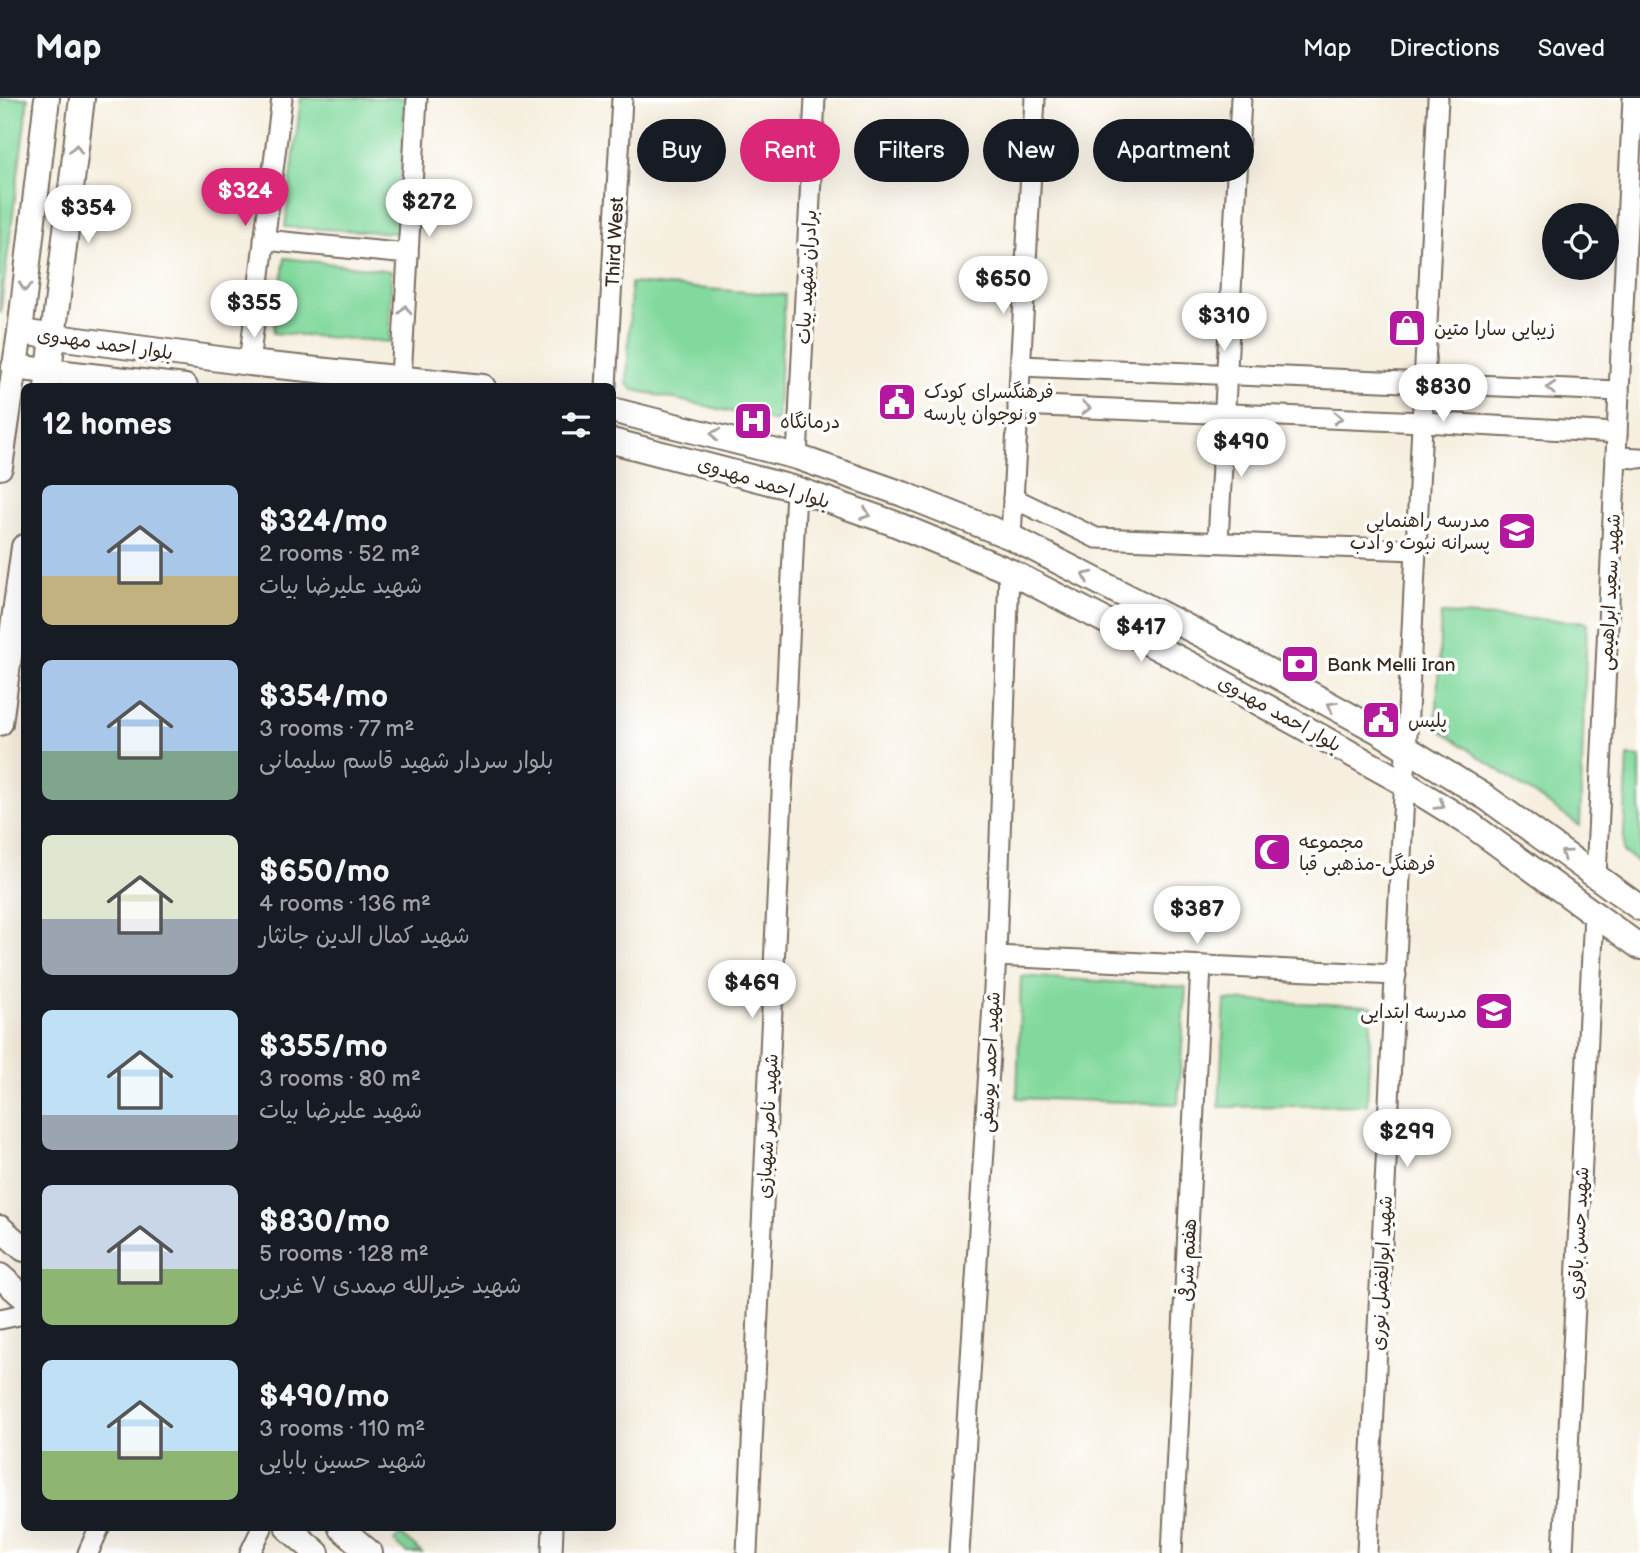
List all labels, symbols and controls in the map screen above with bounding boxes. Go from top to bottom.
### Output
text: Map [35,28,101,68]
text: Map [1303,34,1351,63]
text: Directions [1389,34,1500,63]
text: Saved [1538,34,1605,63]
chip: Buy [637,119,726,182]
chip: Rent [740,119,840,182]
chip: Filters [854,119,969,182]
chip: New [983,119,1079,182]
chip: Apartment [1093,119,1254,182]
one-way arrow [69,143,84,155]
pin: $324 [204,169,286,228]
text: $324 [217,177,273,205]
pin: $272 [388,180,470,239]
pin: $354 [47,186,129,245]
text: $272 [402,188,456,216]
text: $354 [60,194,116,222]
street label: Third West [602,196,629,288]
map controls [1542,203,1619,280]
button: locate [1542,203,1619,280]
street label: برادران شهید بیات [792,209,823,345]
pin: $650 [962,256,1044,316]
text: $650 [975,265,1031,293]
pin: $355 [213,280,295,340]
one-way arrow [17,282,32,293]
text: $355 [226,289,282,317]
pin: $310 [1183,294,1265,353]
text: $310 [1198,302,1250,330]
one-way arrow [398,304,413,315]
shop icon: زیبایی سارا متین [1386,307,1428,349]
place label: زیبایی سارا متین [1434,318,1555,341]
street label: بلوار احمد مهدوی [35,324,174,365]
pin: $830 [1402,364,1484,424]
text: $830 [1415,373,1471,401]
one-way arrow [1545,380,1556,395]
public building icon: فرهنگسرای کودک و نوجوان پارسه [876,381,918,423]
place label: فرهنگسرای کودک و نوجوان پارسه [924,381,1054,426]
hospital icon: درمانگاه [732,400,774,442]
one-way arrow [1081,401,1092,416]
icon: filters [557,406,595,444]
text: 12 homes [42,407,172,443]
place label: درمانگاه [780,411,840,434]
one-way arrow [1333,411,1344,426]
pin: $490 [1200,420,1282,479]
one-way arrow [710,428,722,442]
text: $490 [1213,428,1269,456]
street label: بلوار احمد مهدوی [695,452,832,514]
text: $324/mo [259,504,388,540]
one-way arrow [860,506,872,520]
place label: مدرسه راهنمایی پسرانه نبوت و ادب [1350,510,1490,555]
school or university icon: مدرسه راهنمایی پسرانه نبوت و ادب [1496,510,1538,552]
icon: home [98,513,182,597]
street label: شهید سعید ابراهیمی [1595,513,1626,671]
text: 2 rooms · 52 m² [259,540,420,568]
one-way arrow [1082,571,1095,584]
text: شهید علیرضا بیات [259,572,422,600]
pin: $417 [1100,604,1182,664]
text: $417 [1116,613,1166,641]
bank icon: Bank Melli Iran [1279,643,1321,685]
place label: Bank Melli Iran [1327,654,1455,677]
street label: بلوار احمد مهدوی [1214,671,1345,758]
text: $354/mo [259,679,388,715]
icon: home [98,688,182,772]
public building icon: پلیس [1360,699,1402,741]
one-way arrow [1326,701,1339,714]
place label: پلیس [1408,710,1447,733]
text: 3 rooms · 77 m² [259,715,415,743]
text: بلوار سردار شهید قاسم سلیمانی [259,747,554,775]
one-way arrow [1432,796,1445,809]
mosque icon: مجموعه فرهنگی-مذهبی قبا [1251,831,1293,873]
place label: مجموعه فرهنگی-مذهبی قبا [1299,831,1435,876]
one-way arrow [1560,850,1573,862]
text: $650/mo [259,854,390,890]
icon: home [98,863,182,947]
pin: $387 [1156,886,1238,946]
text: 4 rooms · 136 m² [259,890,431,918]
text: $387 [1169,895,1225,923]
text: شهید کمال الدین جانثار [259,922,470,950]
pin: $469 [711,960,793,1020]
text: $469 [724,969,780,997]
school or university icon: مدرسه ابتدایی [1473,990,1515,1032]
street label: شهید احمد یوسفی [975,991,1006,1133]
place label: مدرسه ابتدایی [1360,1001,1467,1024]
text: $355/mo [259,1029,388,1065]
icon: home [98,1038,182,1122]
street label: شهید ناصر شهبازی [753,1053,784,1199]
text: 3 rooms · 80 m² [259,1065,421,1093]
text: شهید علیرضا بیات [259,1097,422,1125]
pin: $299 [1366,1110,1448,1169]
text: $299 [1379,1118,1435,1146]
street label: شهید حسن باقری [1565,1166,1594,1300]
street label: شهید ابوالفضل نوری [1367,1195,1398,1351]
text: $830/mo [259,1204,390,1240]
icon: home [98,1213,182,1297]
street label: هفتم شرقی [1173,1218,1204,1302]
text: 5 rooms · 128 m² [259,1240,429,1268]
text: شهید خیرالله صمدی ۷ غربی [259,1272,522,1300]
text: $490/mo [259,1379,389,1415]
icon: home [98,1388,182,1472]
text: 3 rooms · 110 m² [259,1415,425,1443]
text: شهید حسین بابایی [259,1447,427,1475]

